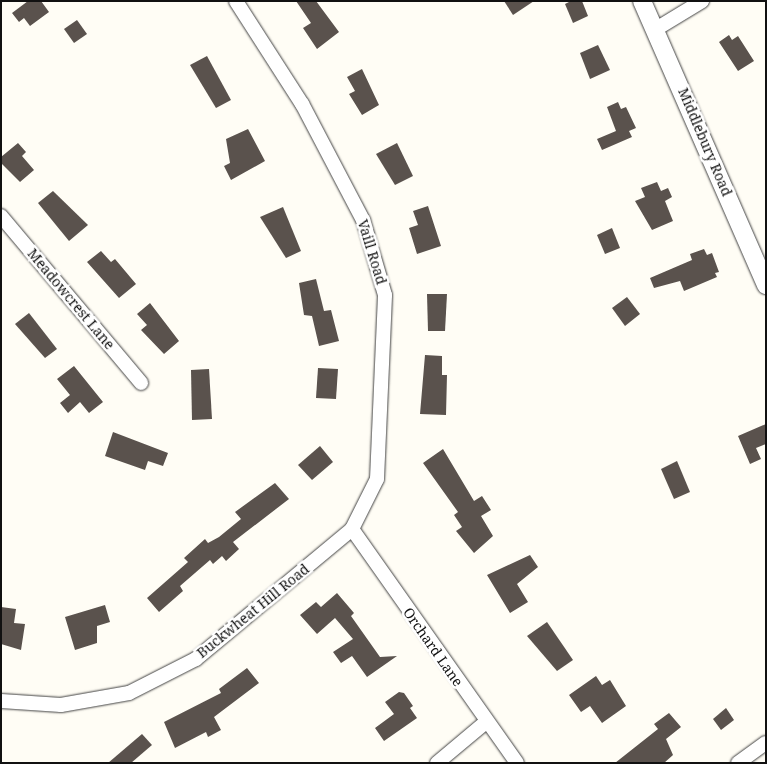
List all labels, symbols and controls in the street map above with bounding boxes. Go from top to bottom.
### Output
street label: Middlebury Road [675,85,735,199]
street label: Vaill Road [354,217,390,287]
street label: Meadowcrest Lane [24,245,118,353]
street label: Buckwheat Hill Road [193,561,313,661]
street label: Orchard Lane [400,604,466,690]

